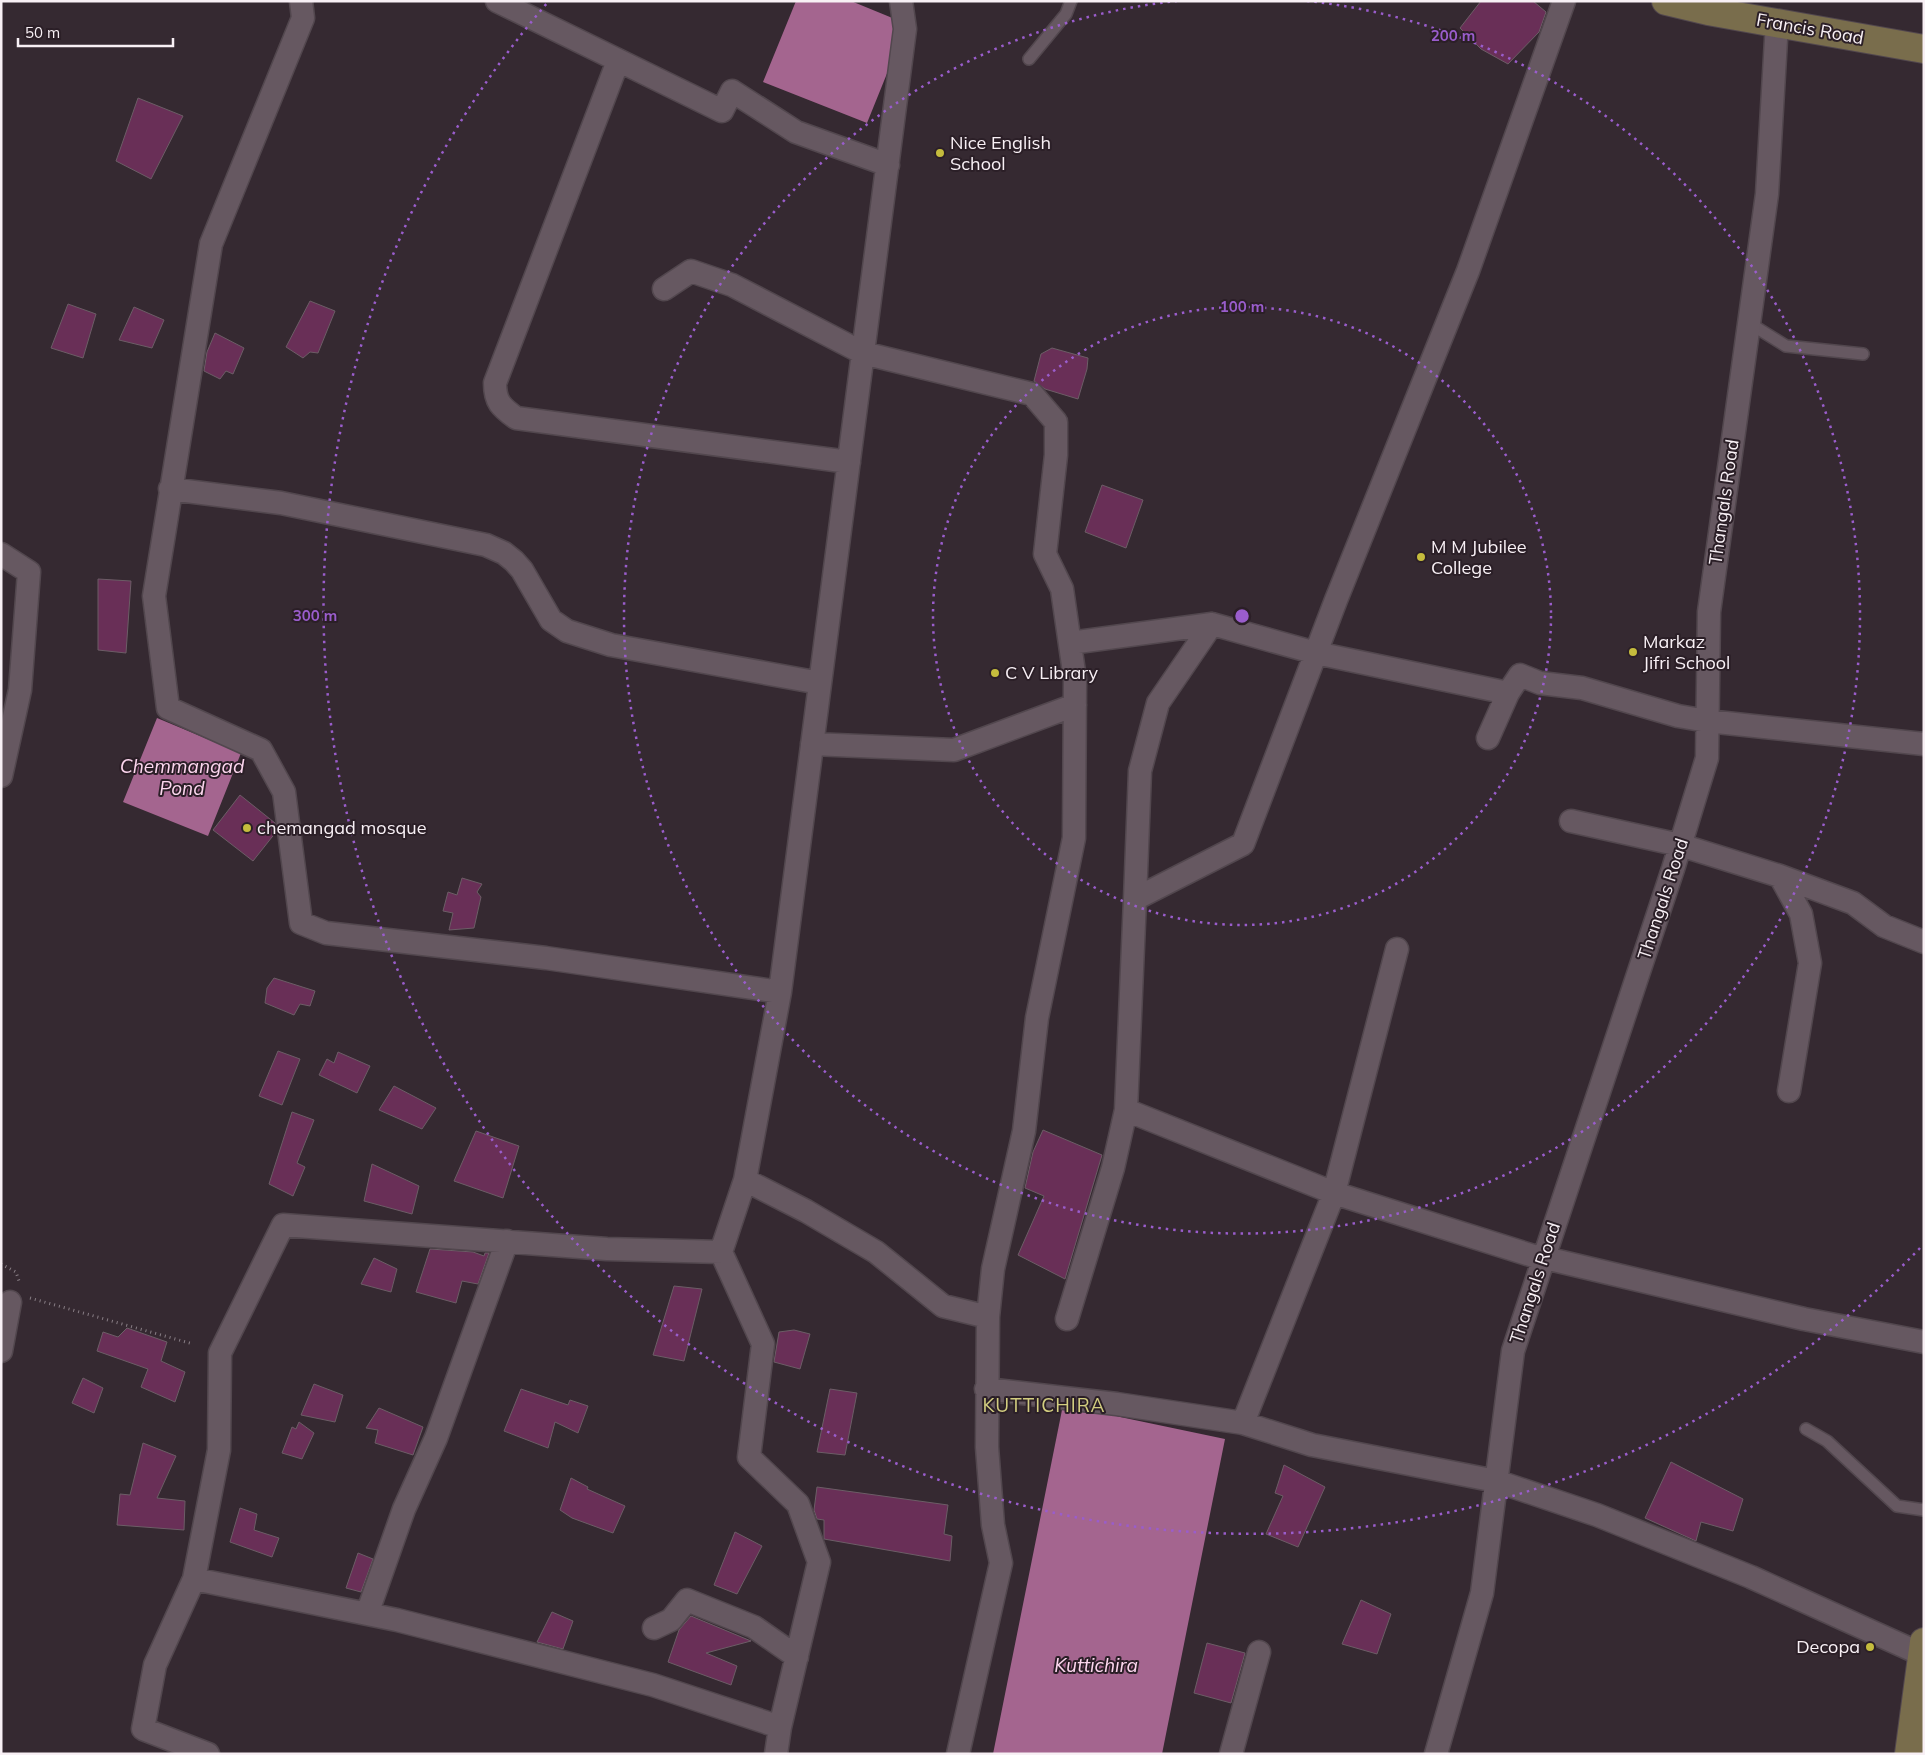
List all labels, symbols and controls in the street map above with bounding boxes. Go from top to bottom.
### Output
street label: Francis Road [1755,8,1866,49]
scale bar [18,15,172,47]
text: 50 m [25,23,60,42]
text: 200 m [1431,26,1475,45]
place label: Nice English School [950,131,1051,175]
marker: Nice English School [934,147,946,159]
text: 100 m [1220,297,1264,316]
street label: Thangals Road [1703,438,1744,566]
place label: M M Jubilee College [1431,535,1527,579]
marker: M M Jubilee College [1415,551,1427,563]
text: 300 m [293,606,337,625]
centre of rings [1233,607,1251,625]
place label: Markaz Jifri School [1643,630,1730,674]
marker: Markaz Jifri School [1627,646,1639,658]
place label: C V Library [1005,661,1098,684]
marker: C V Library [989,667,1001,679]
water label: Chemmangad Pond [120,754,245,800]
place label: chemangad mosque [257,816,427,839]
marker: chemangad mosque [241,822,253,834]
street label: Thangals Road [1632,835,1693,963]
street label: Thangals Road [1504,1219,1565,1347]
district label: KUTTICHIRA [982,1393,1106,1417]
place label: Decopa [1796,1635,1860,1658]
marker: Decopa [1864,1641,1876,1653]
water label: Kuttichira [1054,1653,1138,1677]

